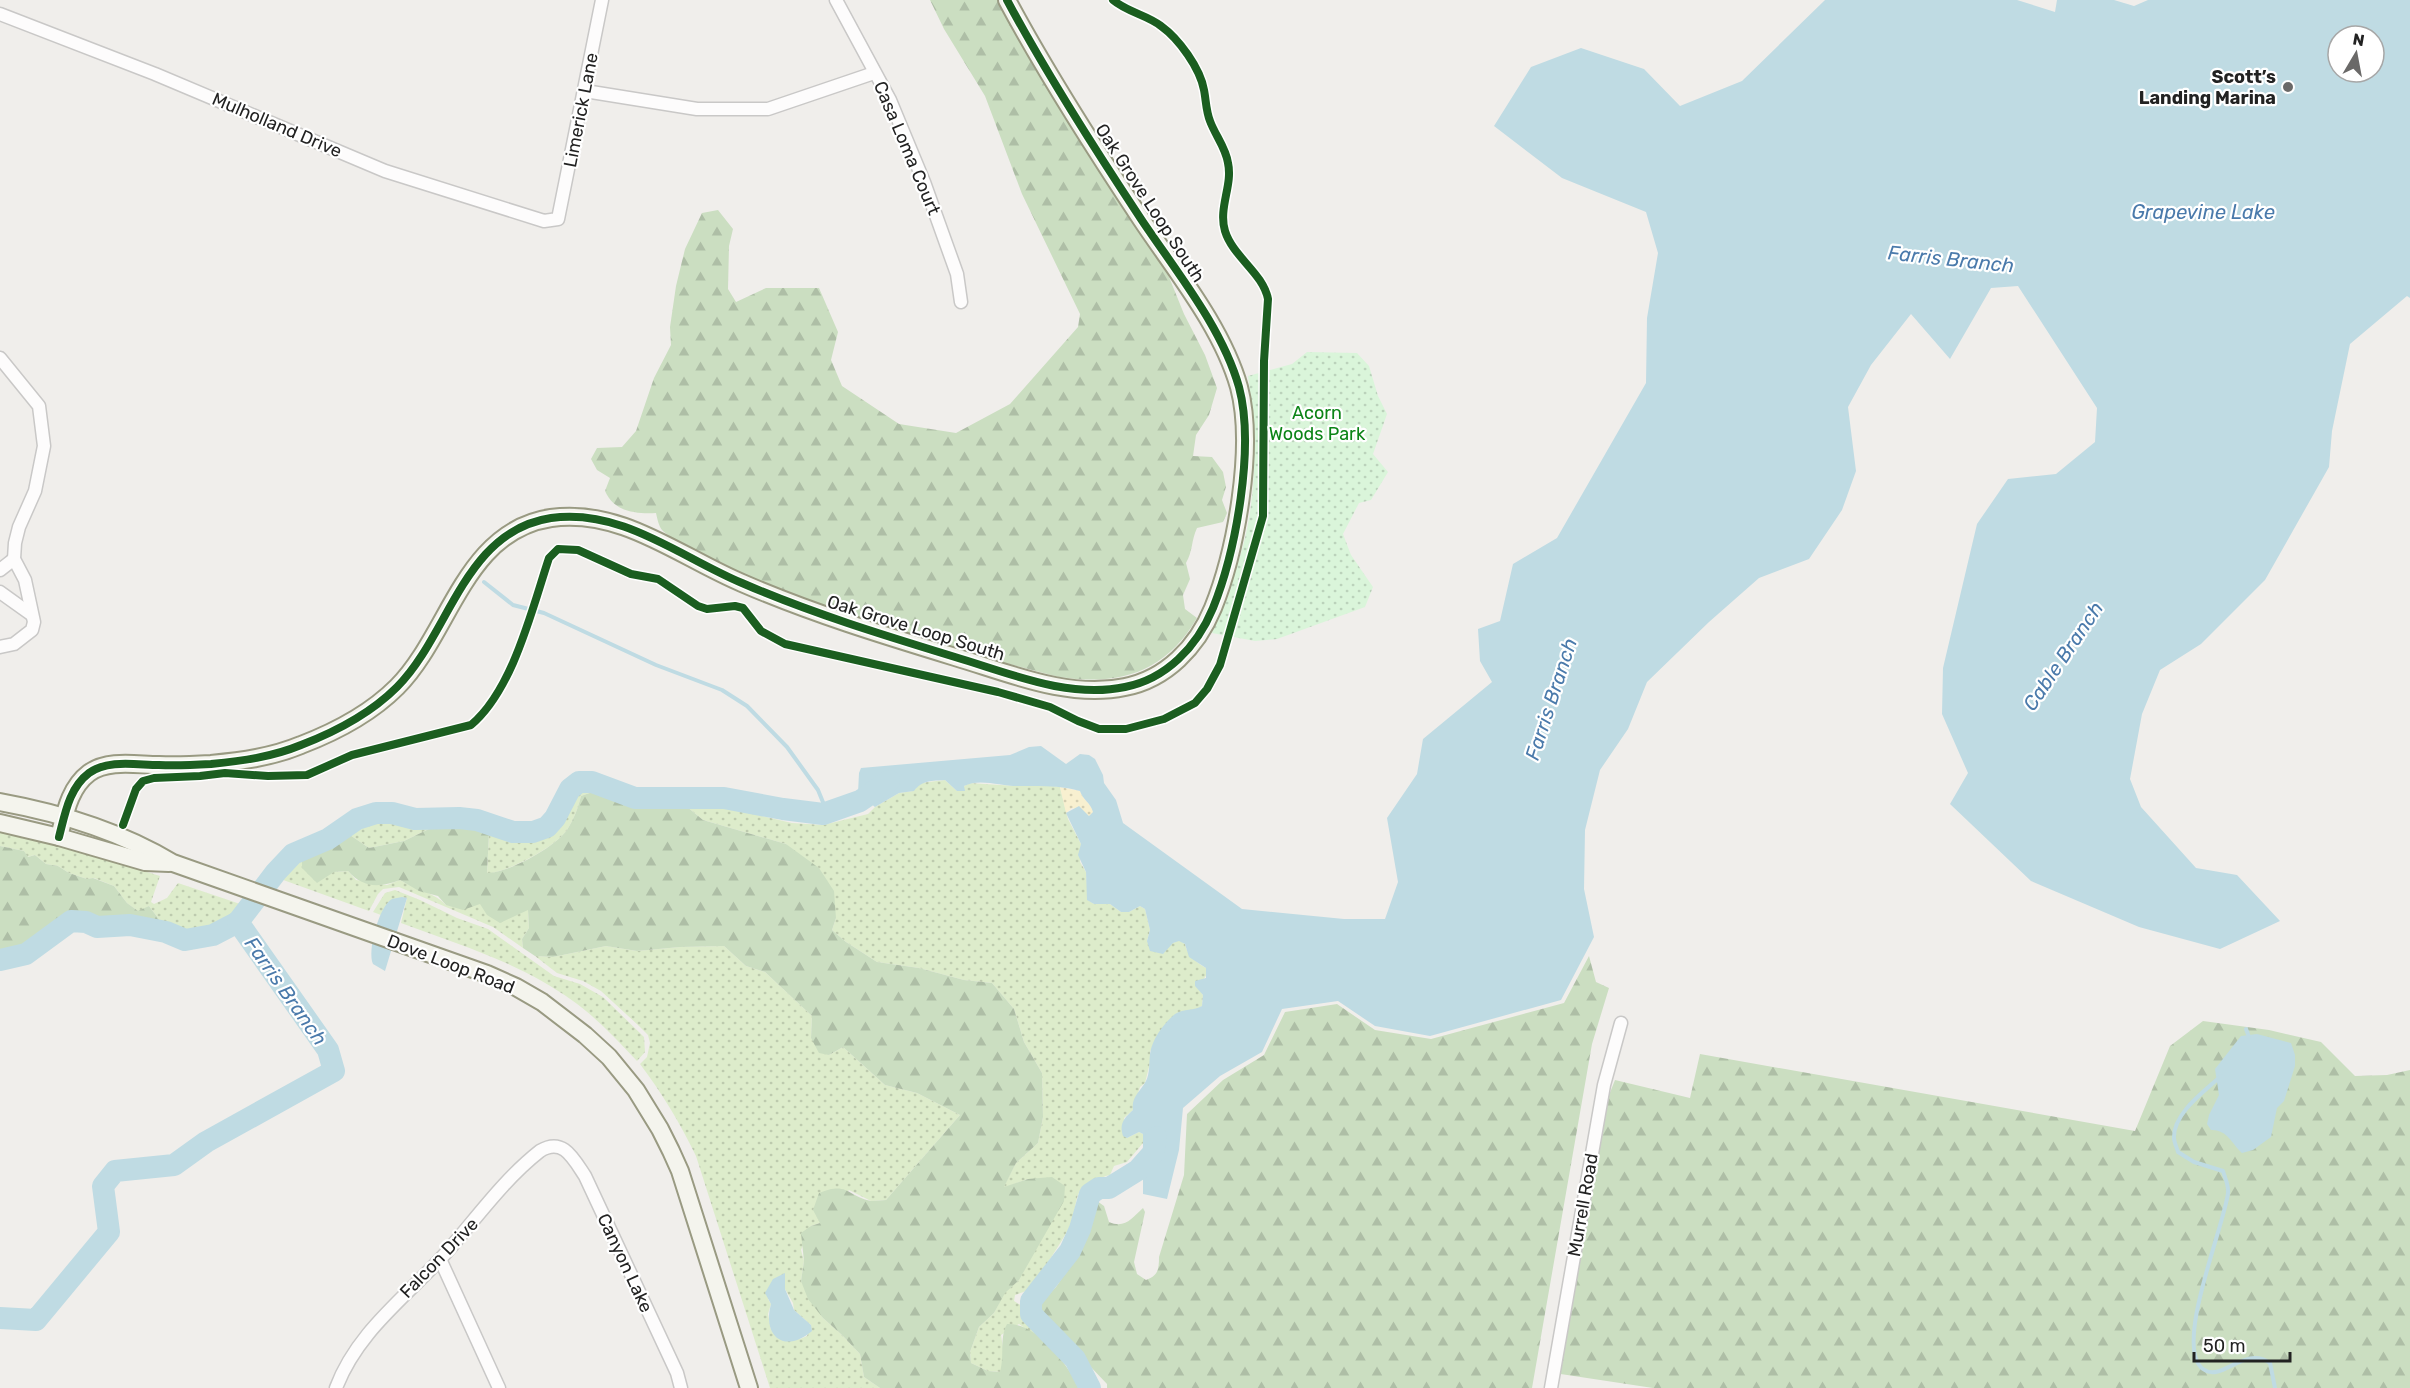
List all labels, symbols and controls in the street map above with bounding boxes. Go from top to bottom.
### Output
north arrow [2326,24,2386,84]
text: N [2351,29,2366,50]
street label: Limerick Lane [559,51,603,169]
place label: Scott’s Landing Marina [2139,66,2276,109]
street label: Casa Loma Court [869,78,945,218]
marker: Scott’s Landing Marina [2281,80,2295,94]
street label: Mulholland Drive [209,88,345,162]
street label: Oak Grove Loop South [1090,120,1210,286]
water label: Grapevine Lake [2131,200,2275,224]
water label: Farris Branch [1887,240,2015,278]
park label: Acorn Woods Park [1269,402,1366,445]
street label: Oak Grove Loop South [824,590,1008,666]
water label: Cable Branch [2018,597,2108,715]
water label: Farris Branch [1520,635,1582,763]
street label: Dove Loop Road [384,930,518,998]
water label: Farris Branch [240,932,332,1050]
street label: Murrell Road [1563,1152,1603,1258]
street label: Canyon Lake [592,1210,658,1316]
street label: Falcon Drive [395,1213,483,1303]
scale bar [2194,1325,2290,1363]
text: 50 m [2203,1335,2246,1357]

